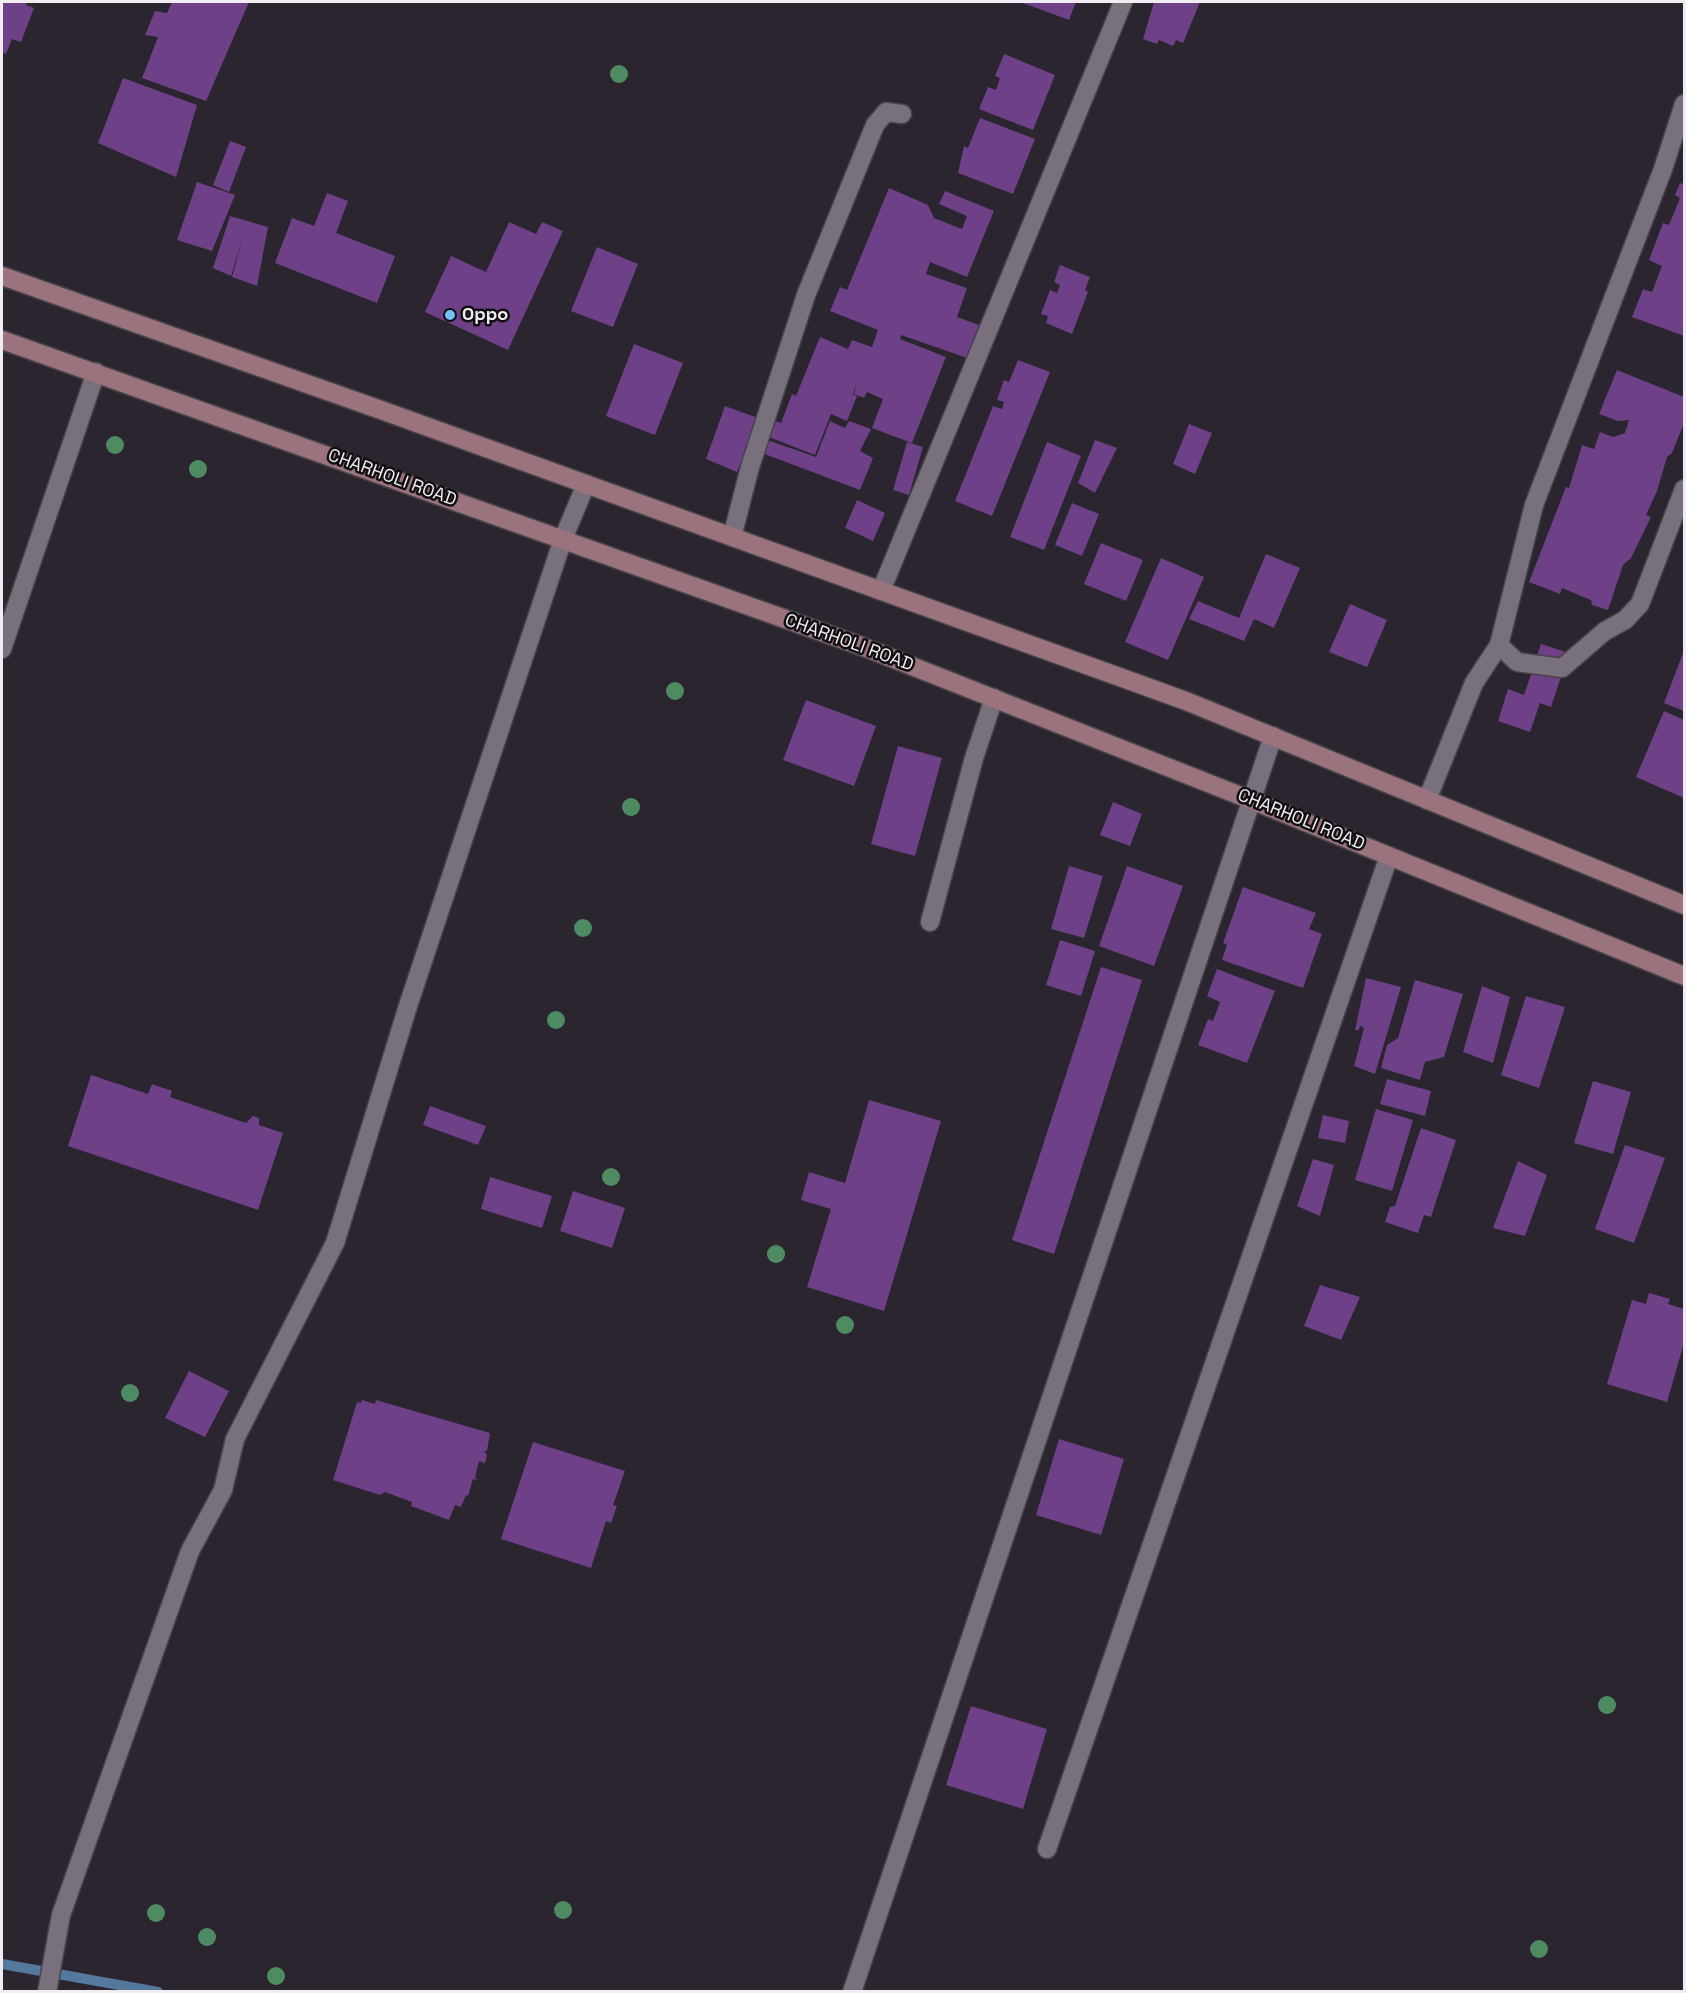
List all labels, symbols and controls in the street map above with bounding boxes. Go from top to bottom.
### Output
place label: Oppo [462,304,508,326]
marker: Oppo [443,308,457,322]
street label: CHARHOLI ROAD [325,445,459,511]
street label: CHARHOLI ROAD [782,610,916,676]
street label: CHARHOLI ROAD [1234,785,1368,855]

